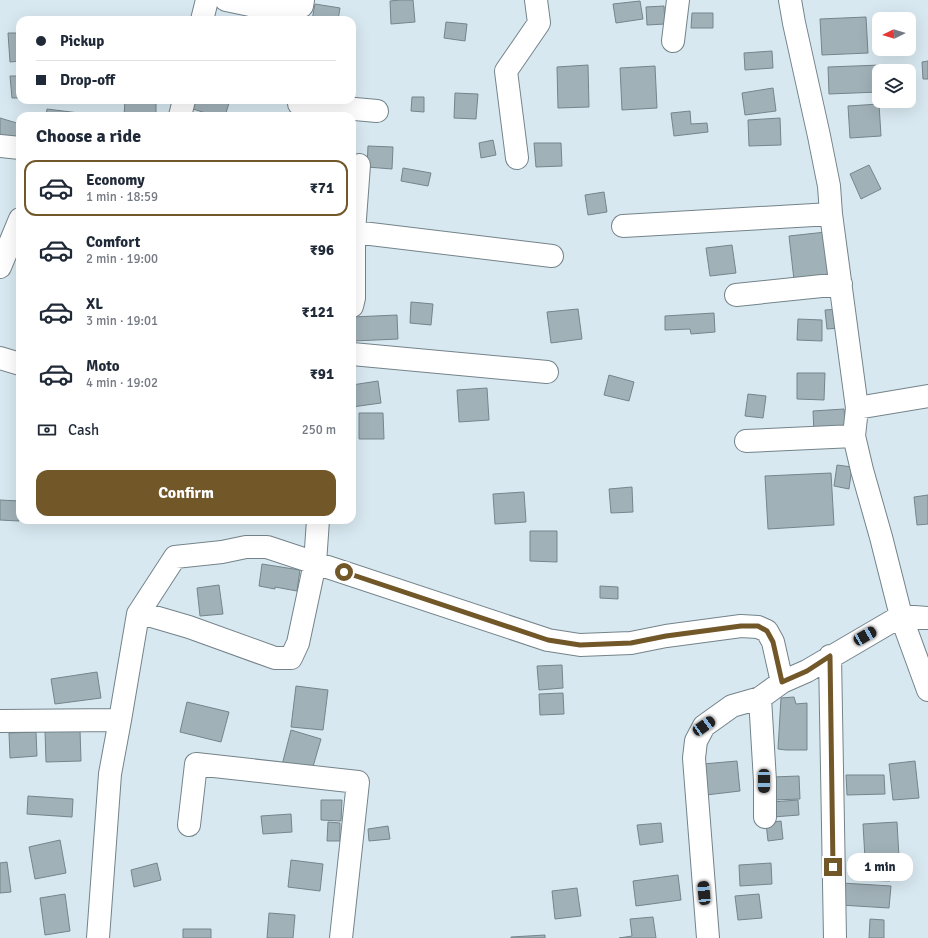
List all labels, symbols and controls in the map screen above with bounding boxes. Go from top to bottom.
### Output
north arrow [872,12,916,56]
map controls [872,12,916,108]
text: Pickup [60,32,104,50]
button: layers [872,64,916,108]
text: Drop-off [60,71,115,89]
text: Choose a ride [36,125,141,147]
icon: car [38,170,74,206]
text: Economy [86,171,145,189]
text: ₹71 [310,179,334,197]
text: 1 min · 18:59 [86,189,158,205]
icon: car [38,232,74,268]
text: Comfort [86,233,140,251]
text: ₹96 [310,241,334,259]
text: 2 min · 19:00 [86,251,158,267]
icon: car [38,294,74,330]
text: XL [86,295,103,313]
text: ₹121 [302,303,334,321]
text: 3 min · 19:01 [86,313,158,329]
icon: car [38,356,74,392]
text: Moto [86,357,120,375]
text: ₹91 [310,365,334,383]
text: 4 min · 19:02 [86,375,158,391]
icon: cash [36,419,58,441]
text: Cash [68,421,99,439]
text: 250 m [302,422,336,438]
button: Confirm [36,470,336,516]
route start [335,563,353,581]
car [852,625,878,647]
car [691,714,717,738]
car [758,769,770,793]
callout: 1 min [847,853,913,881]
route end [824,858,842,876]
text: 1 min [864,859,896,875]
car [697,881,711,905]

